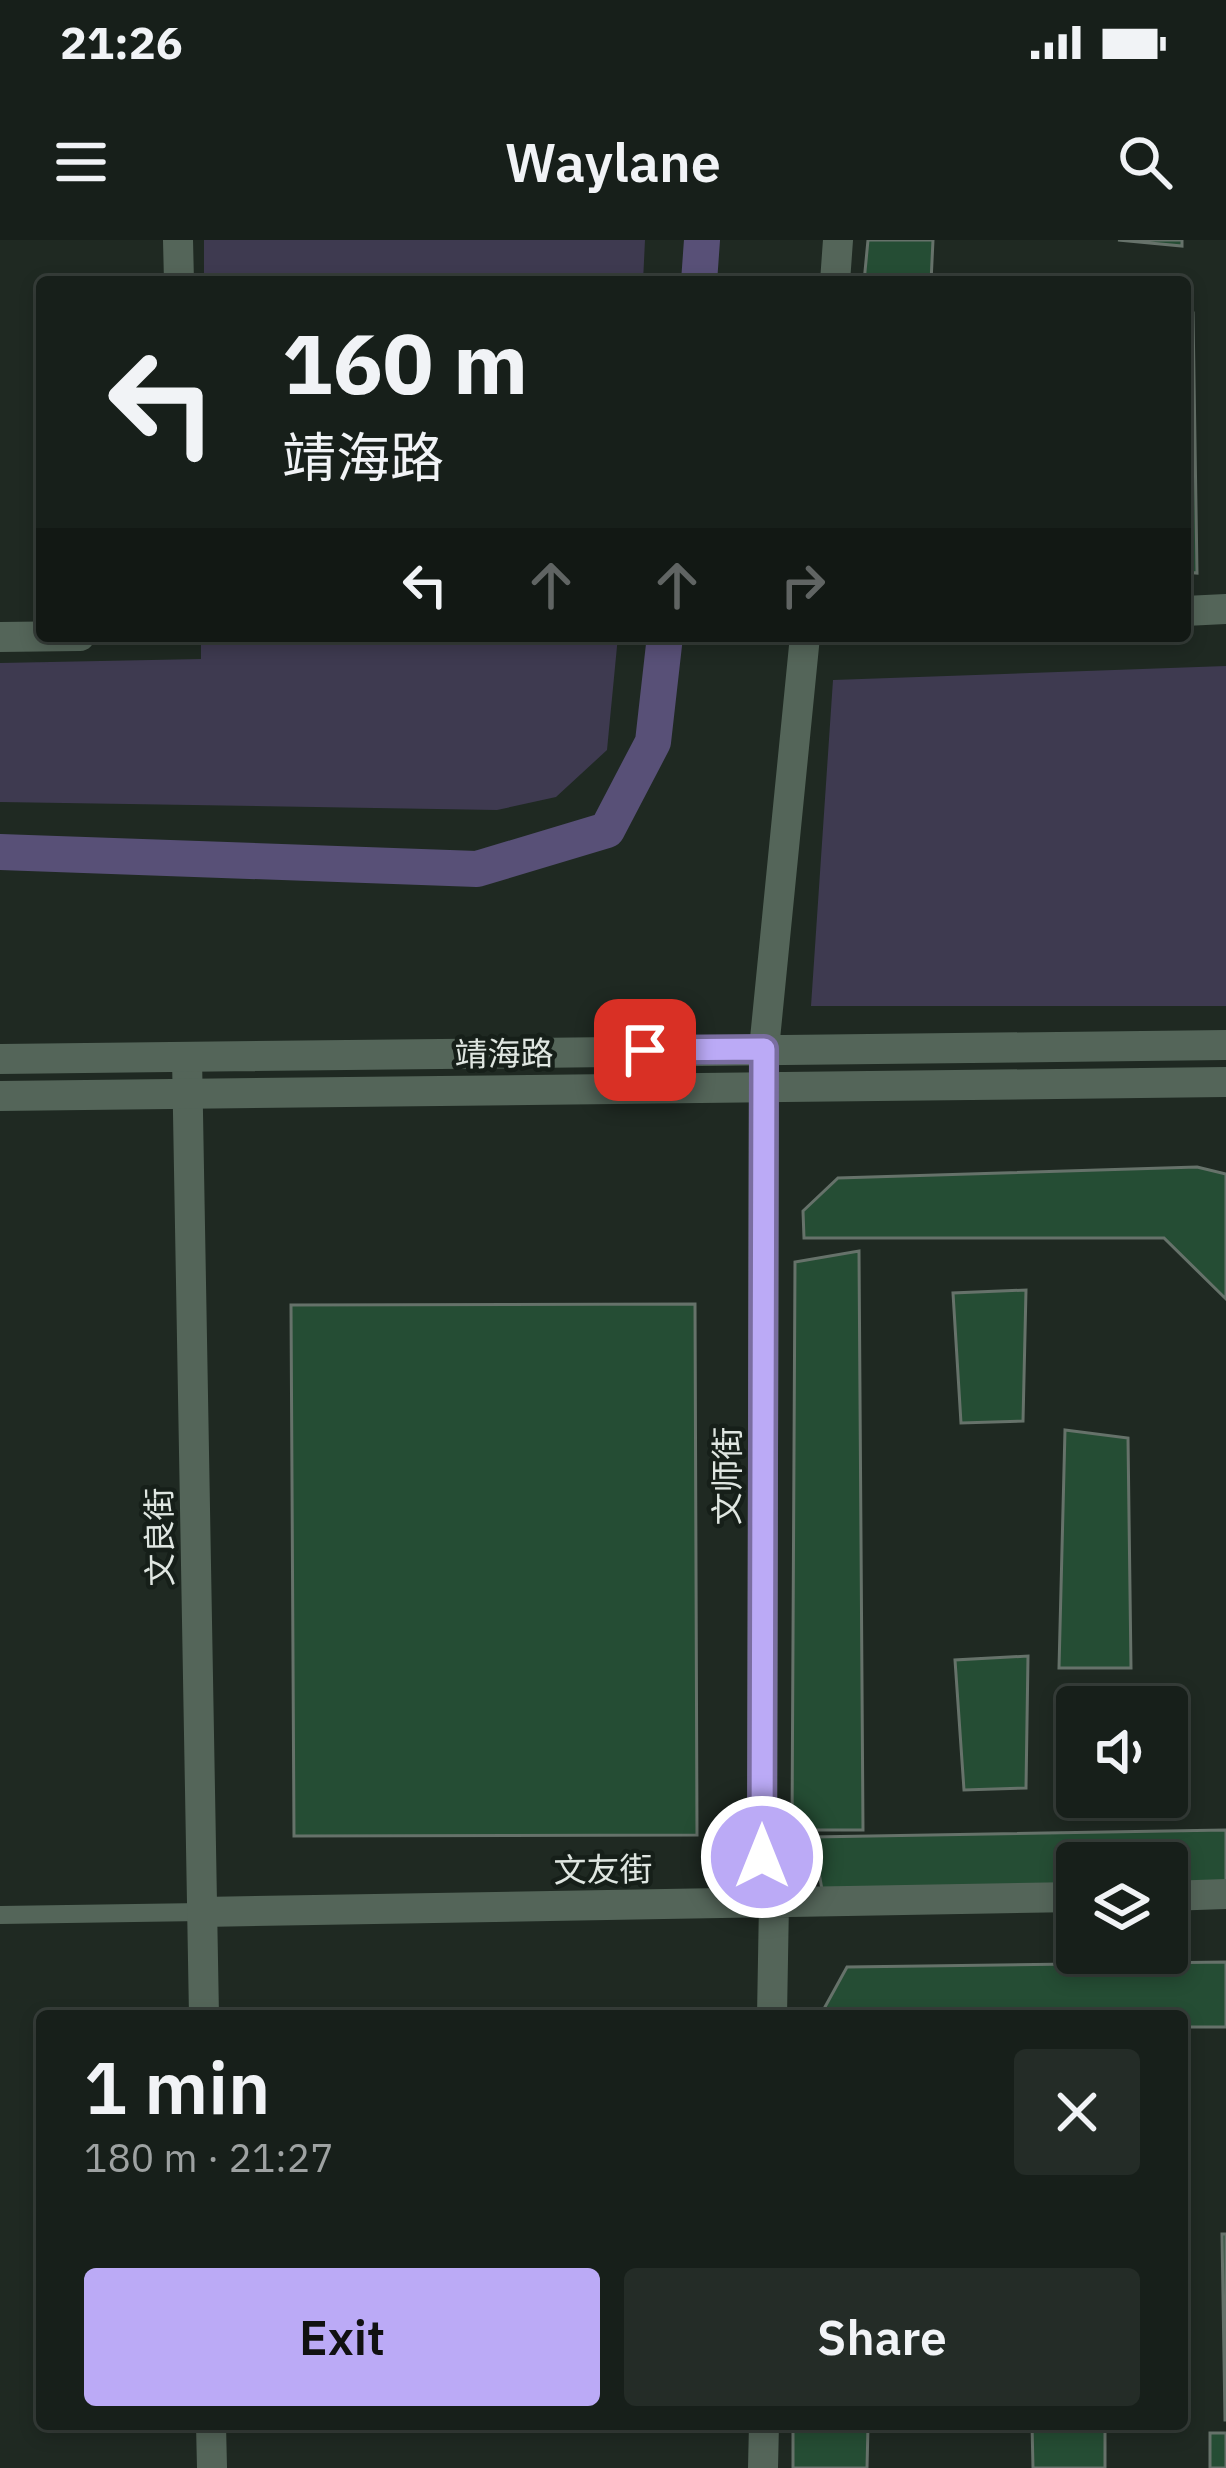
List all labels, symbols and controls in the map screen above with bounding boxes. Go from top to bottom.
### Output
text: 21:26 [60,13,183,71]
text: Waylane [505,127,721,197]
icon: menu [48,129,114,195]
icon: search [1112,129,1178,195]
text: 160 m [282,308,528,417]
icon: left [84,324,240,480]
text: 靖海路 [282,422,444,492]
icon: left [392,552,458,618]
icon: ahead [518,552,584,618]
icon: ahead [644,552,710,618]
icon: right [770,552,836,618]
pin [594,999,696,1101]
icon: arrive [612,1017,678,1083]
street label: 靖海路 [454,1031,554,1075]
street label: 文师街 [705,1427,748,1526]
street label: 文良街 [137,1487,181,1587]
map controls [1056,1686,1188,1974]
button: sound [1056,1686,1188,1818]
position arrow [699,1794,825,1920]
button: layers [1056,1842,1188,1974]
street label: 文友街 [553,1847,653,1891]
text: 1 min [84,2040,270,2134]
button: close [1014,2049,1140,2175]
text: 180 m · 21:27 [84,2132,334,2183]
button: Exit [84,2268,600,2406]
button: Share [624,2268,1140,2406]

